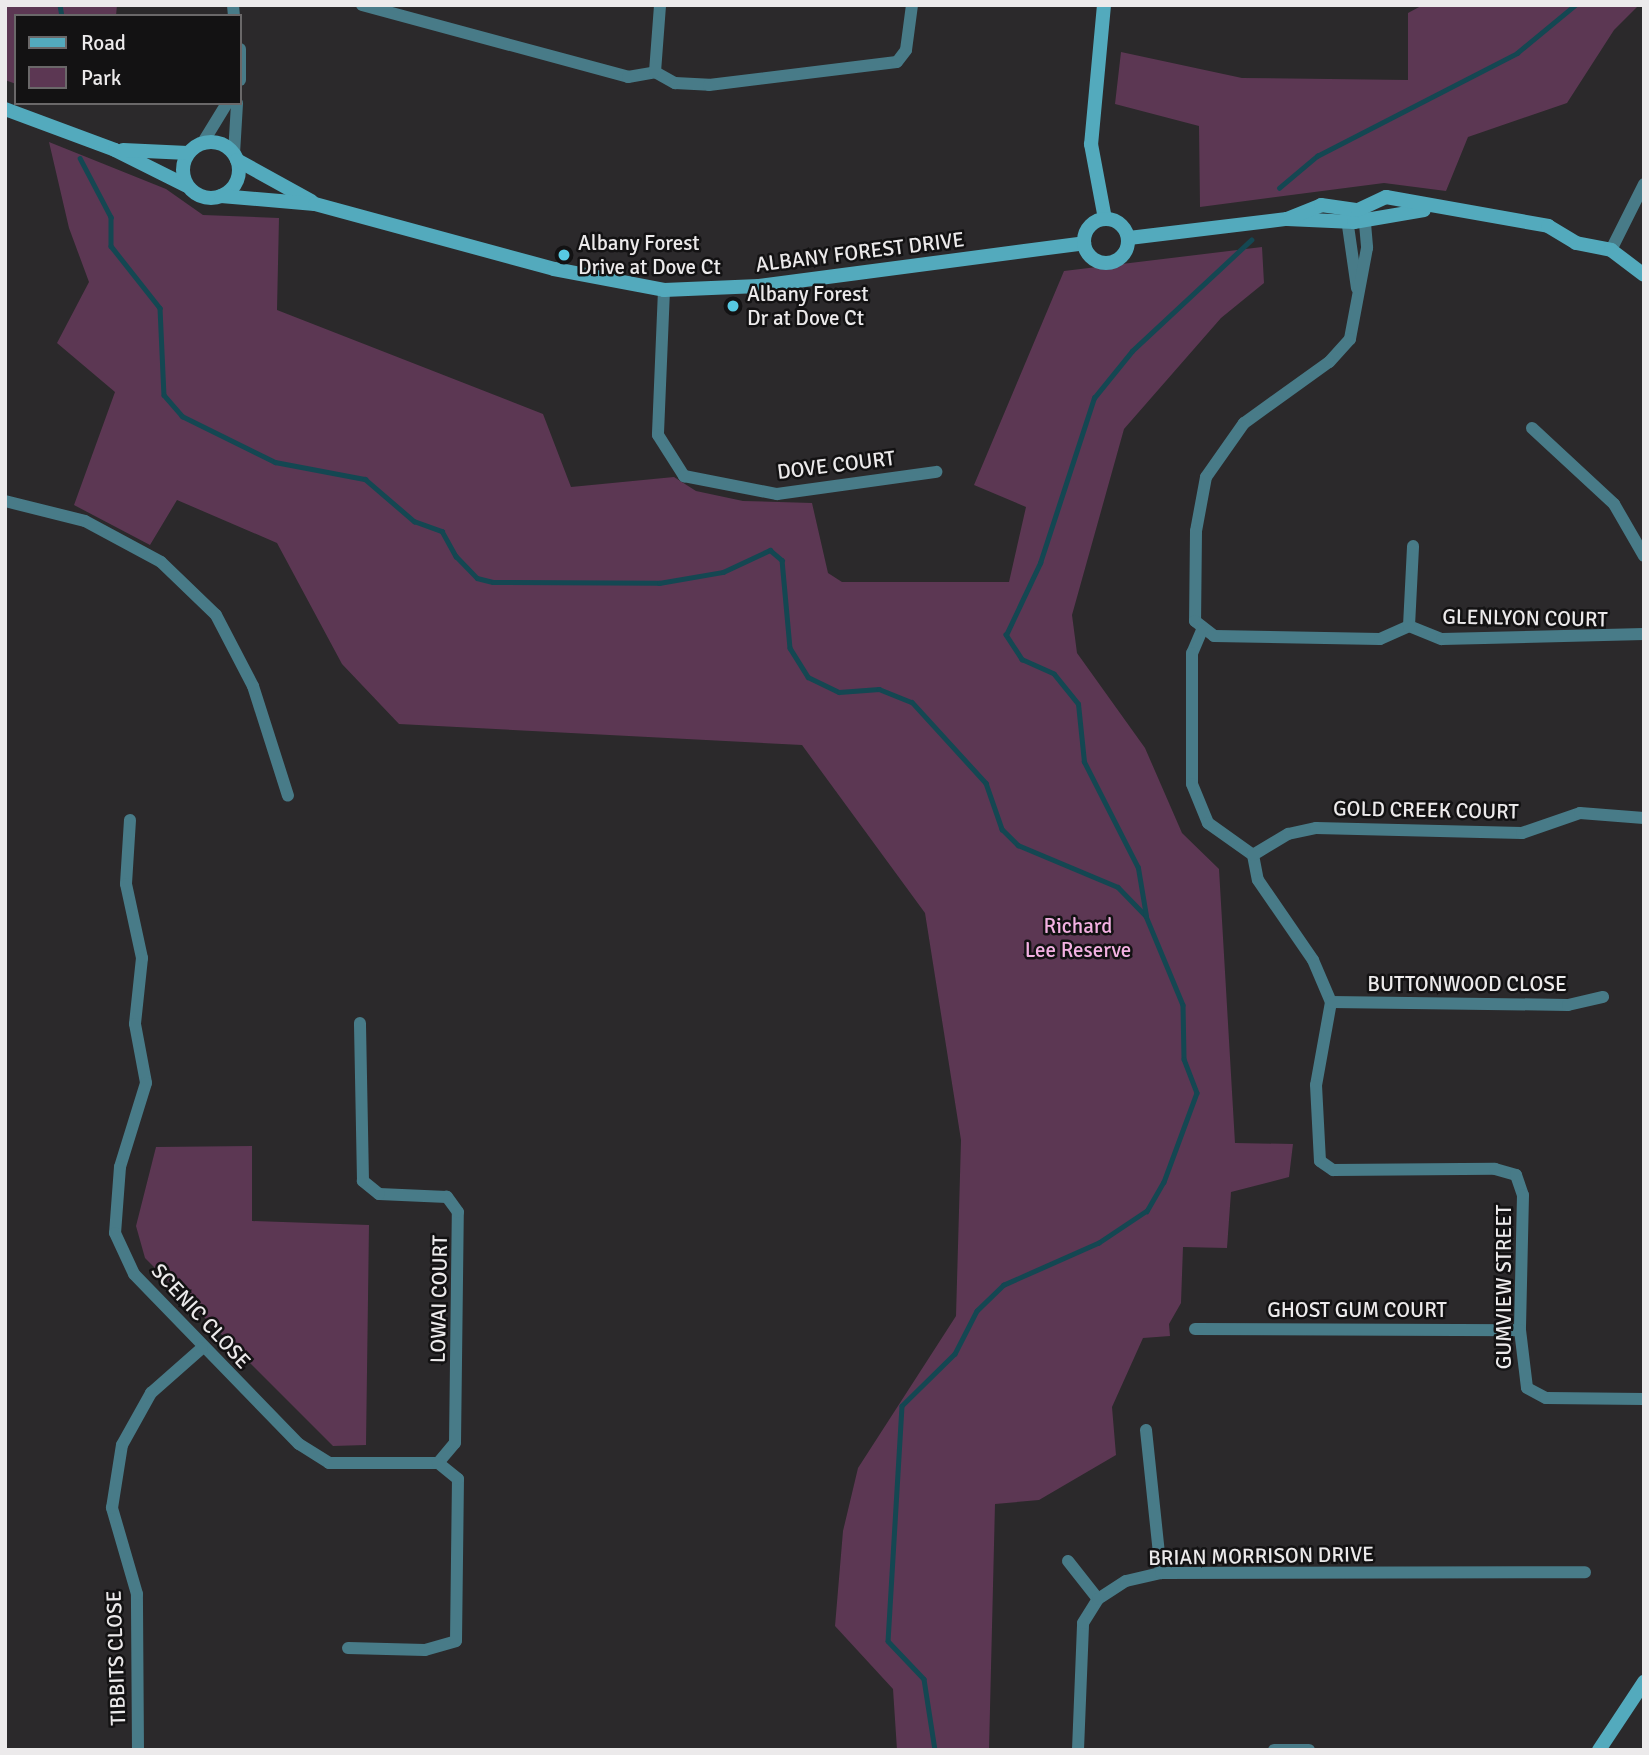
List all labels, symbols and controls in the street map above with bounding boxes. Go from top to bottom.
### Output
legend [14,14,242,105]
text: Road [81,30,126,56]
text: Park [81,65,121,91]
street label: ALBANY FOREST DRIVE [754,227,966,277]
place label: Albany Forest Drive at Dove Ct [578,230,721,280]
marker: Albany Forest Drive at Dove Ct [556,247,572,263]
place label: Albany Forest Dr at Dove Ct [747,281,869,331]
marker: Albany Forest Dr at Dove Ct [725,298,741,314]
street label: DOVE COURT [776,445,896,485]
street label: GLENLYON COURT [1442,604,1608,632]
street label: GOLD CREEK COURT [1333,796,1519,824]
park label: Richard Lee Reserve [1025,913,1131,963]
street label: BUTTONWOOD CLOSE [1367,971,1567,997]
street label: GUMVIEW STREET [1491,1205,1517,1369]
street label: LOWAI COURT [425,1235,453,1363]
street label: SCENIC CLOSE [146,1258,256,1374]
street label: GHOST GUM COURT [1267,1297,1447,1323]
street label: BRIAN MORRISON DRIVE [1148,1541,1374,1571]
street label: TIBBITS CLOSE [101,1590,131,1726]

